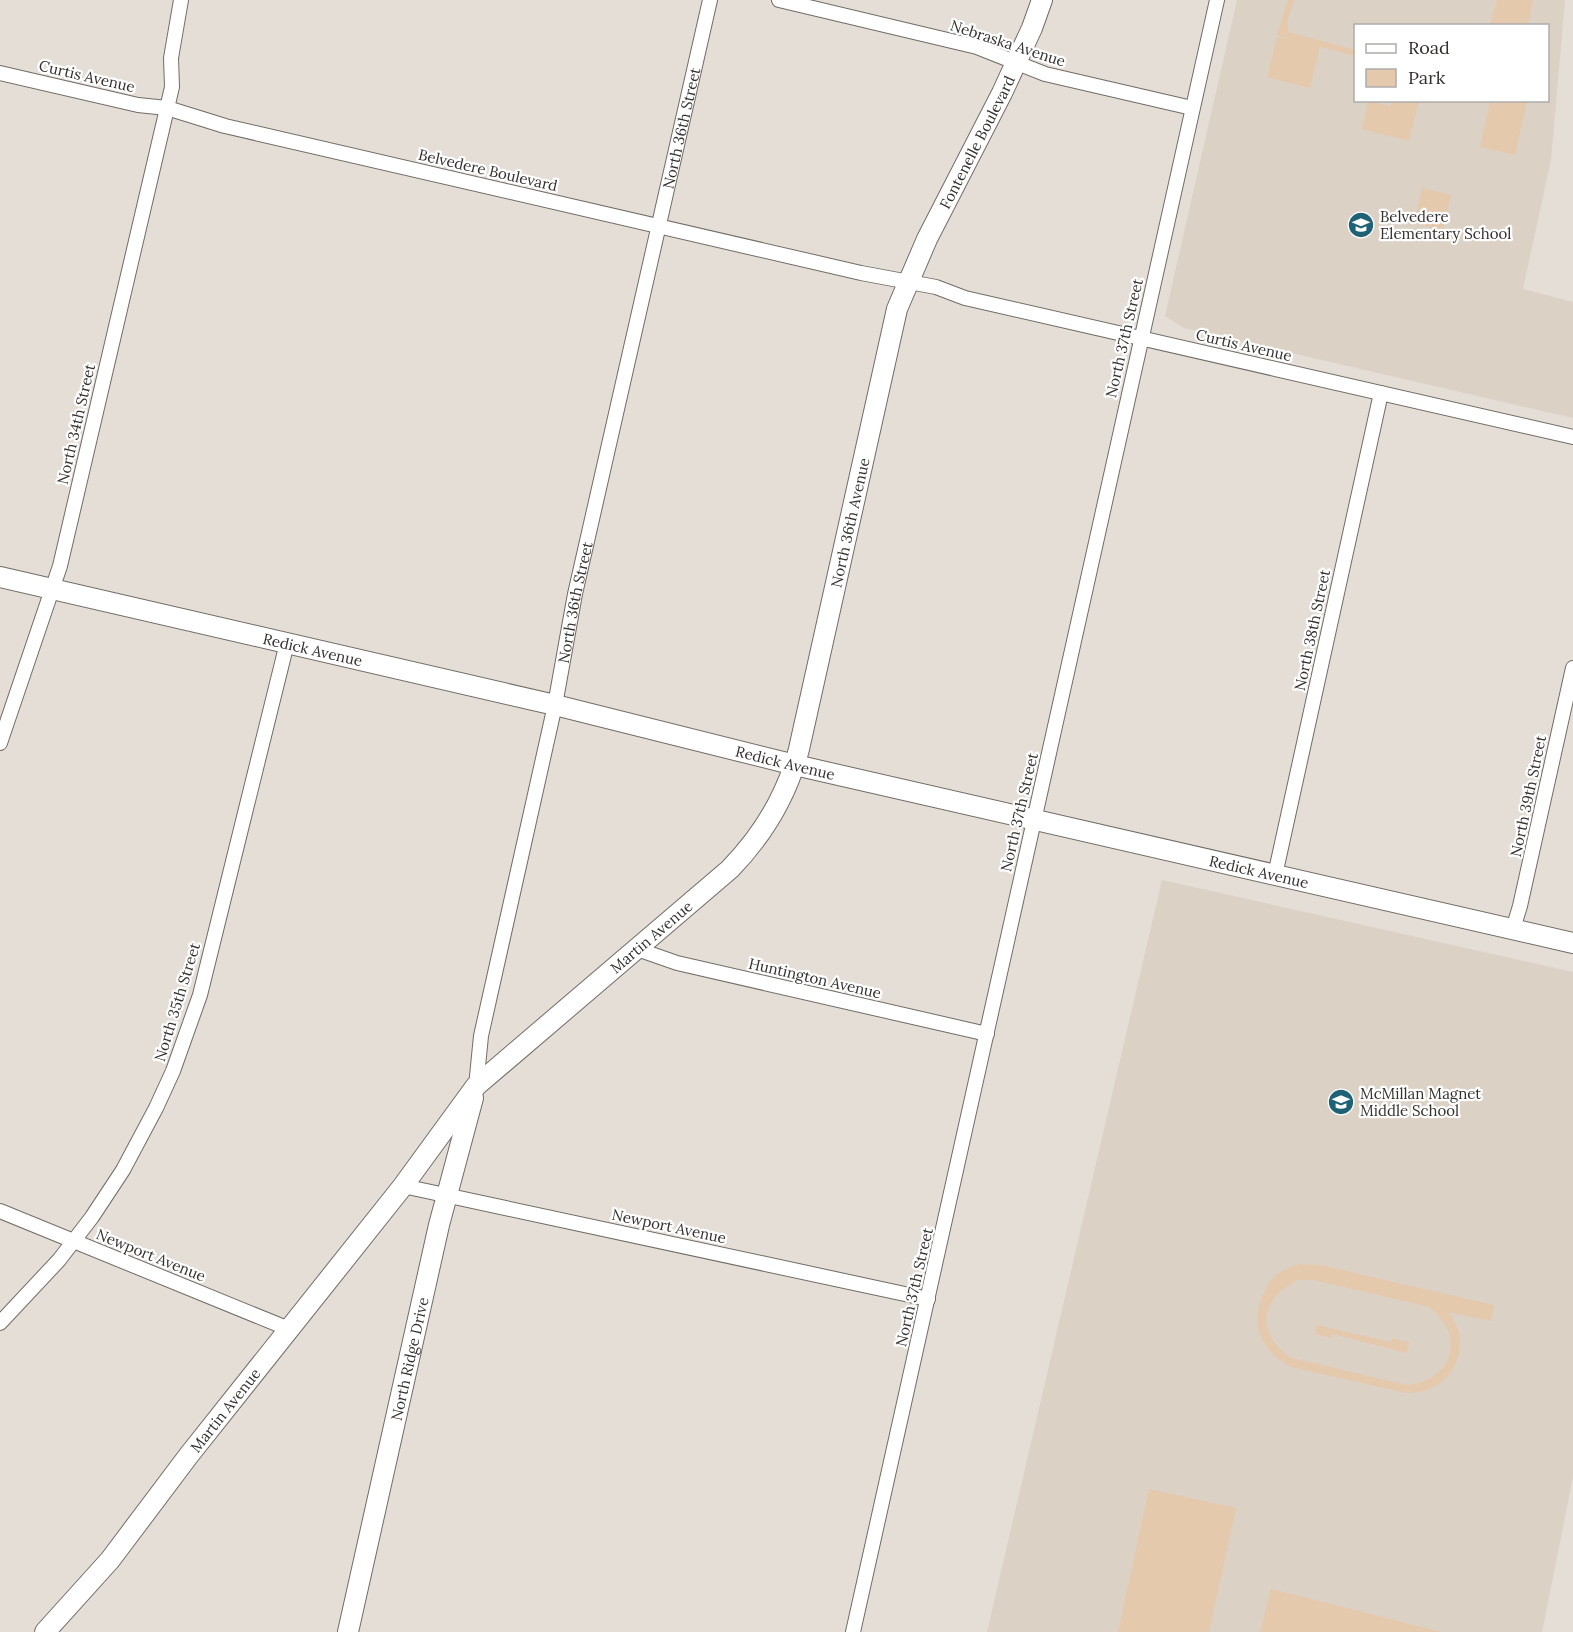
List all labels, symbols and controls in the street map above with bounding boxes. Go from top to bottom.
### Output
street label: Nebraska Avenue [948,15,1068,71]
legend [1354,24,1549,102]
text: Road [1408,36,1450,59]
street label: Curtis Avenue [37,56,137,96]
street label: North 36th Street [658,65,704,191]
text: Park [1408,66,1446,89]
street label: Fontenelle Boulevard [935,72,1018,212]
street label: Belvedere Boulevard [417,145,559,195]
place label: Belvedere Elementary School [1380,207,1511,243]
school or university icon: Belvedere Elementary School [1346,210,1376,240]
street label: North 37th Street [1101,276,1147,399]
street label: Curtis Avenue [1194,325,1294,365]
street label: North 34th Street [53,362,99,486]
street label: North 36th Avenue [826,456,873,589]
street label: North 36th Street [553,539,596,665]
street label: North 38th Street [1290,567,1334,692]
street label: Redick Avenue [261,628,364,670]
street label: North 39th Street [1506,733,1550,858]
street label: Redick Avenue [734,741,837,783]
street label: North 37th Street [996,750,1042,873]
street label: Redick Avenue [1207,851,1311,892]
street label: Martin Avenue [606,896,696,977]
street label: North 35th Street [150,940,204,1064]
street label: Huntington Avenue [747,954,883,1002]
place label: McMillan Magnet Middle School [1360,1084,1481,1120]
school or university icon: McMillan Magnet Middle School [1326,1087,1356,1117]
street label: Newport Avenue [610,1205,728,1247]
street label: Newport Avenue [93,1224,209,1286]
street label: North 37th Street [891,1225,937,1348]
street label: North Ridge Drive [386,1295,432,1422]
street label: Martin Avenue [186,1364,264,1456]

